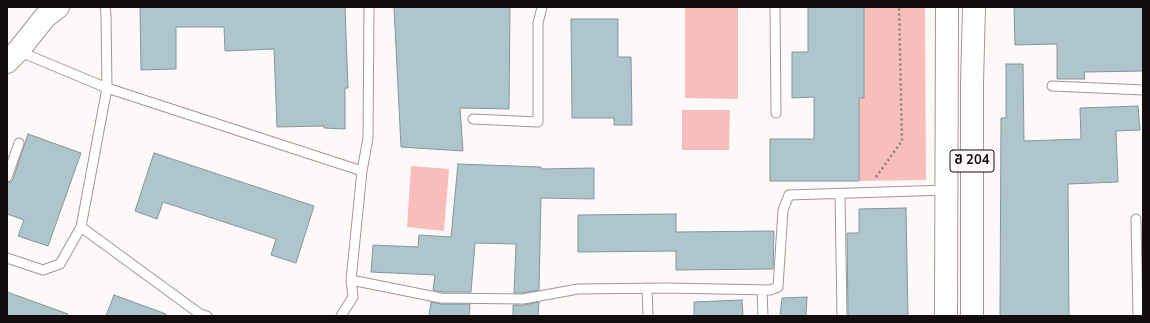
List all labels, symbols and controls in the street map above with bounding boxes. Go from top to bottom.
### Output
road number: შ 204 [950,150,994,172]

